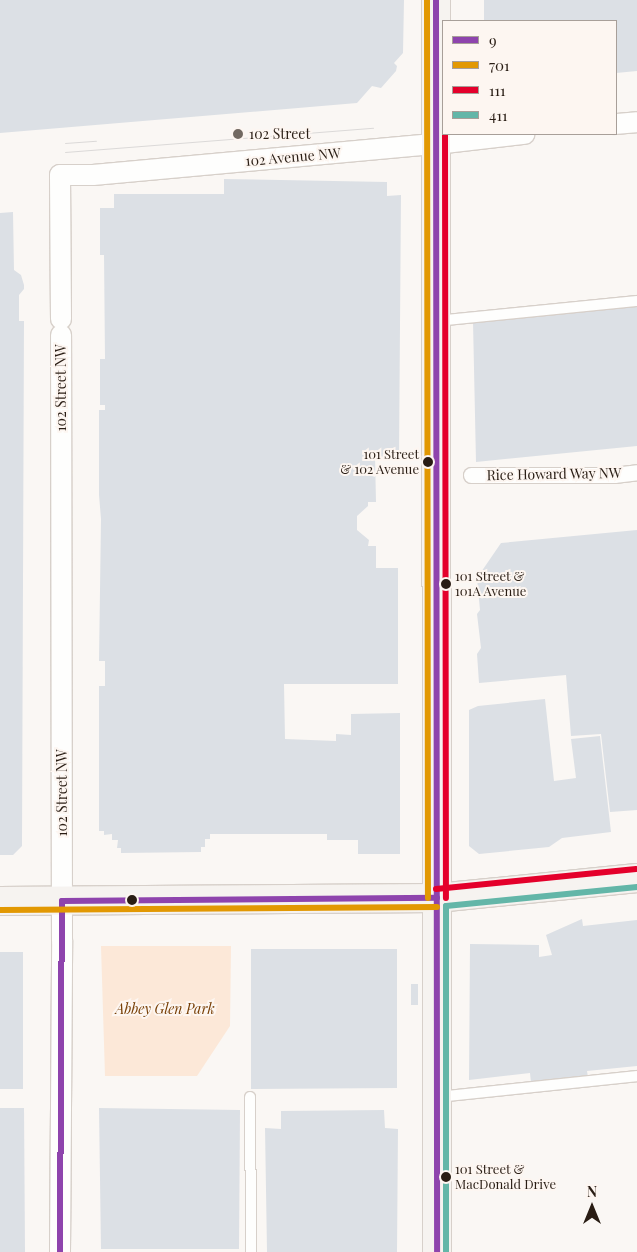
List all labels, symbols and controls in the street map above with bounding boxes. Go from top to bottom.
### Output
legend [442,20,617,135]
text: 9 [489,30,497,50]
text: 701 [489,55,510,75]
text: 111 [489,80,506,100]
text: 411 [489,105,508,125]
place label: 102 Street [249,126,310,142]
marker: 102 Street [231,127,245,141]
street label: 102 Avenue NW [244,144,342,170]
street label: 102 Street NW [53,344,69,432]
place label: 101 Street & 102 Avenue [340,447,419,478]
marker: 101 Street & 102 Avenue [423,457,433,467]
street label: Rice Howard Way NW [486,464,622,484]
place label: 101 Street & 101A Avenue [455,569,527,600]
marker: 101 Street & 101A Avenue [441,579,451,589]
street label: 102 Street NW [54,749,70,837]
unlabelled marker [127,895,137,905]
park label: Abbey Glen Park [115,1001,215,1017]
place label: 101 Street & MacDonald Drive [455,1162,556,1193]
marker: 101 Street & MacDonald Drive [441,1172,451,1182]
north arrow [567,1182,617,1232]
text: N [587,1182,597,1201]

